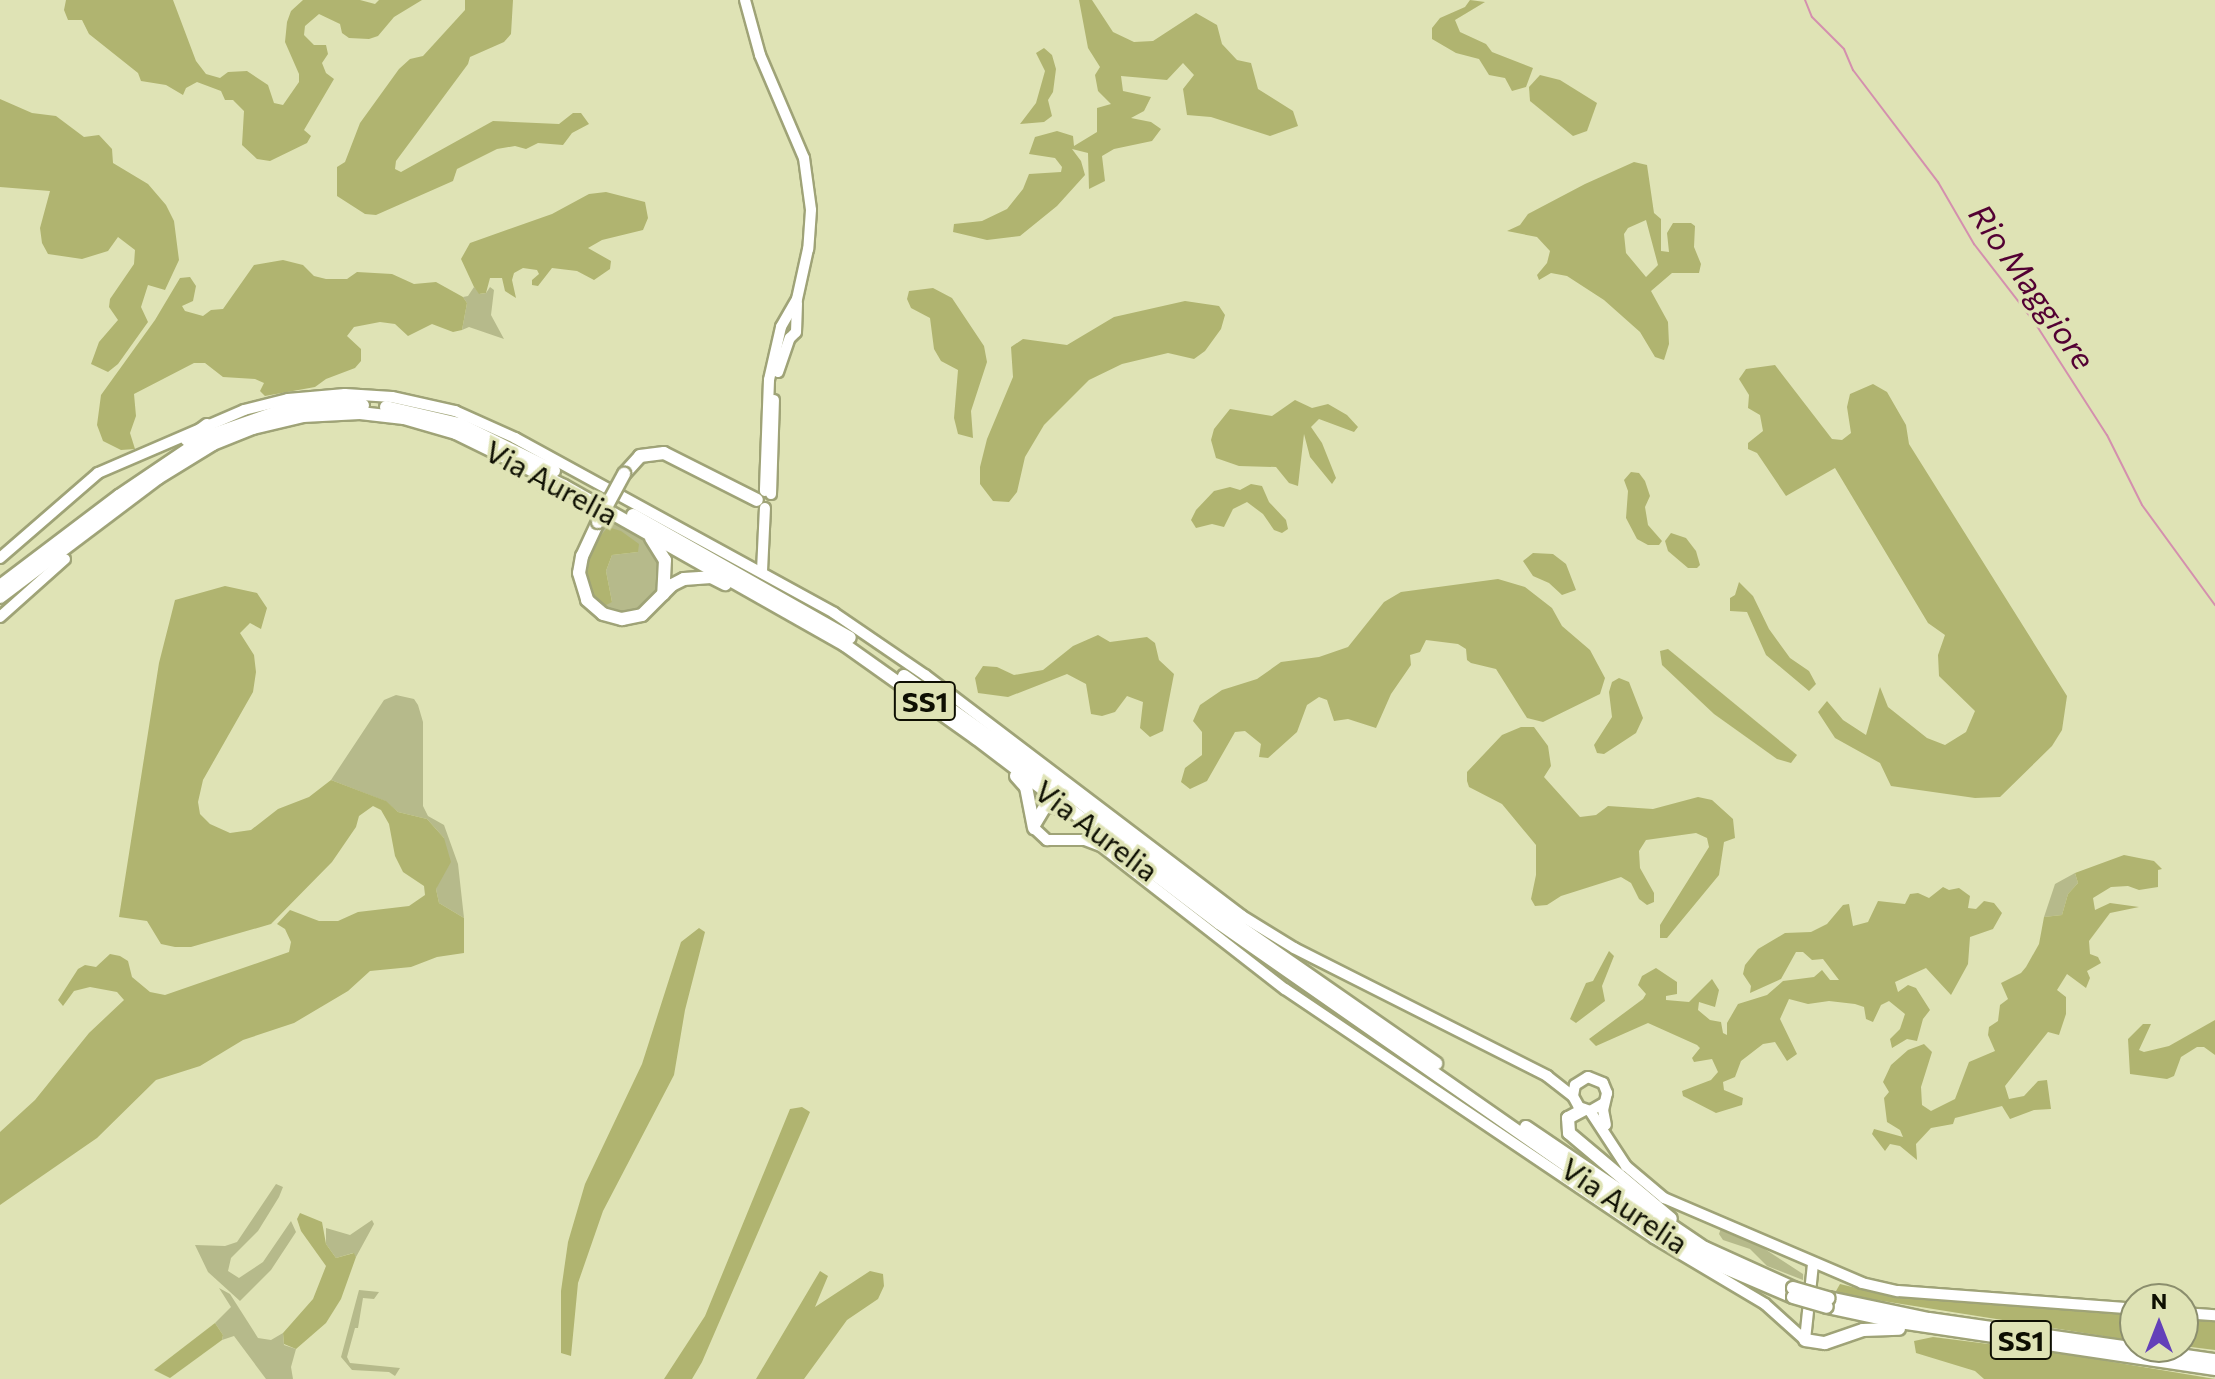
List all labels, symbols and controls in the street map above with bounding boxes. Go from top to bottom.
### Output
water label: Rio Maggiore [1962,196,2104,376]
street label: Via Aurelia [479,432,625,532]
road number: SS1 [893,677,957,725]
street label: Via Aurelia [1028,772,1166,888]
street label: Via Aurelia [1555,1149,1695,1261]
north arrow [2119,1283,2199,1363]
text: N [2151,1287,2167,1314]
road number: SS1 [1989,1316,2053,1364]

